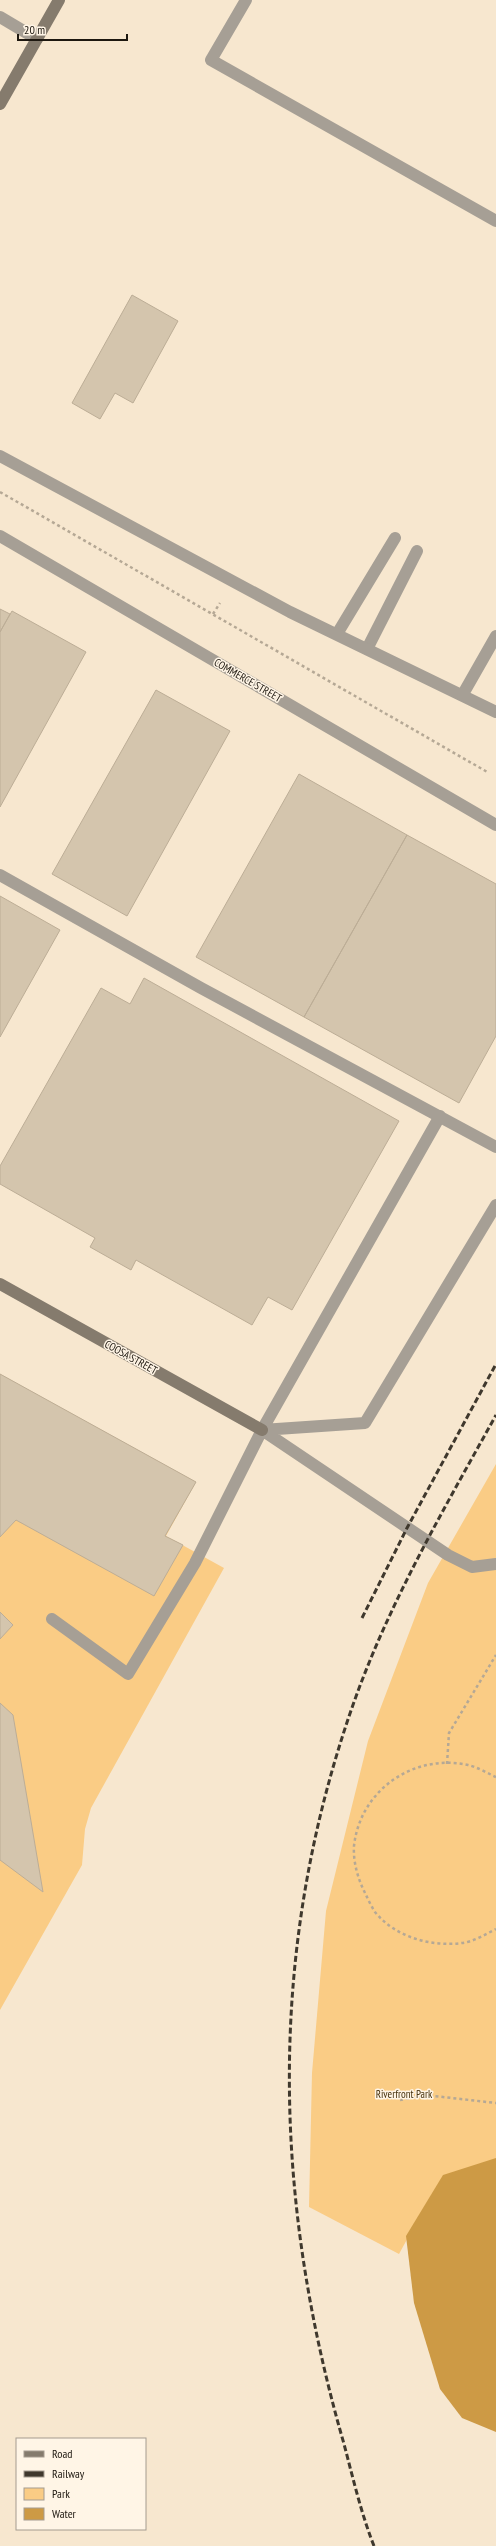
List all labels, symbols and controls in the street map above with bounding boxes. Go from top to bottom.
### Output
scale bar [18,16,127,42]
text: 20 m [24,22,45,37]
street label: COMMERCE STREET [212,655,284,705]
street label: COOSA STREET [102,1337,160,1377]
park label: Riverfront Park [376,2087,433,2101]
legend [16,2438,146,2530]
text: Road [52,2446,72,2461]
text: Railway [52,2466,85,2481]
text: Park [52,2486,70,2501]
text: Water [52,2506,77,2521]

